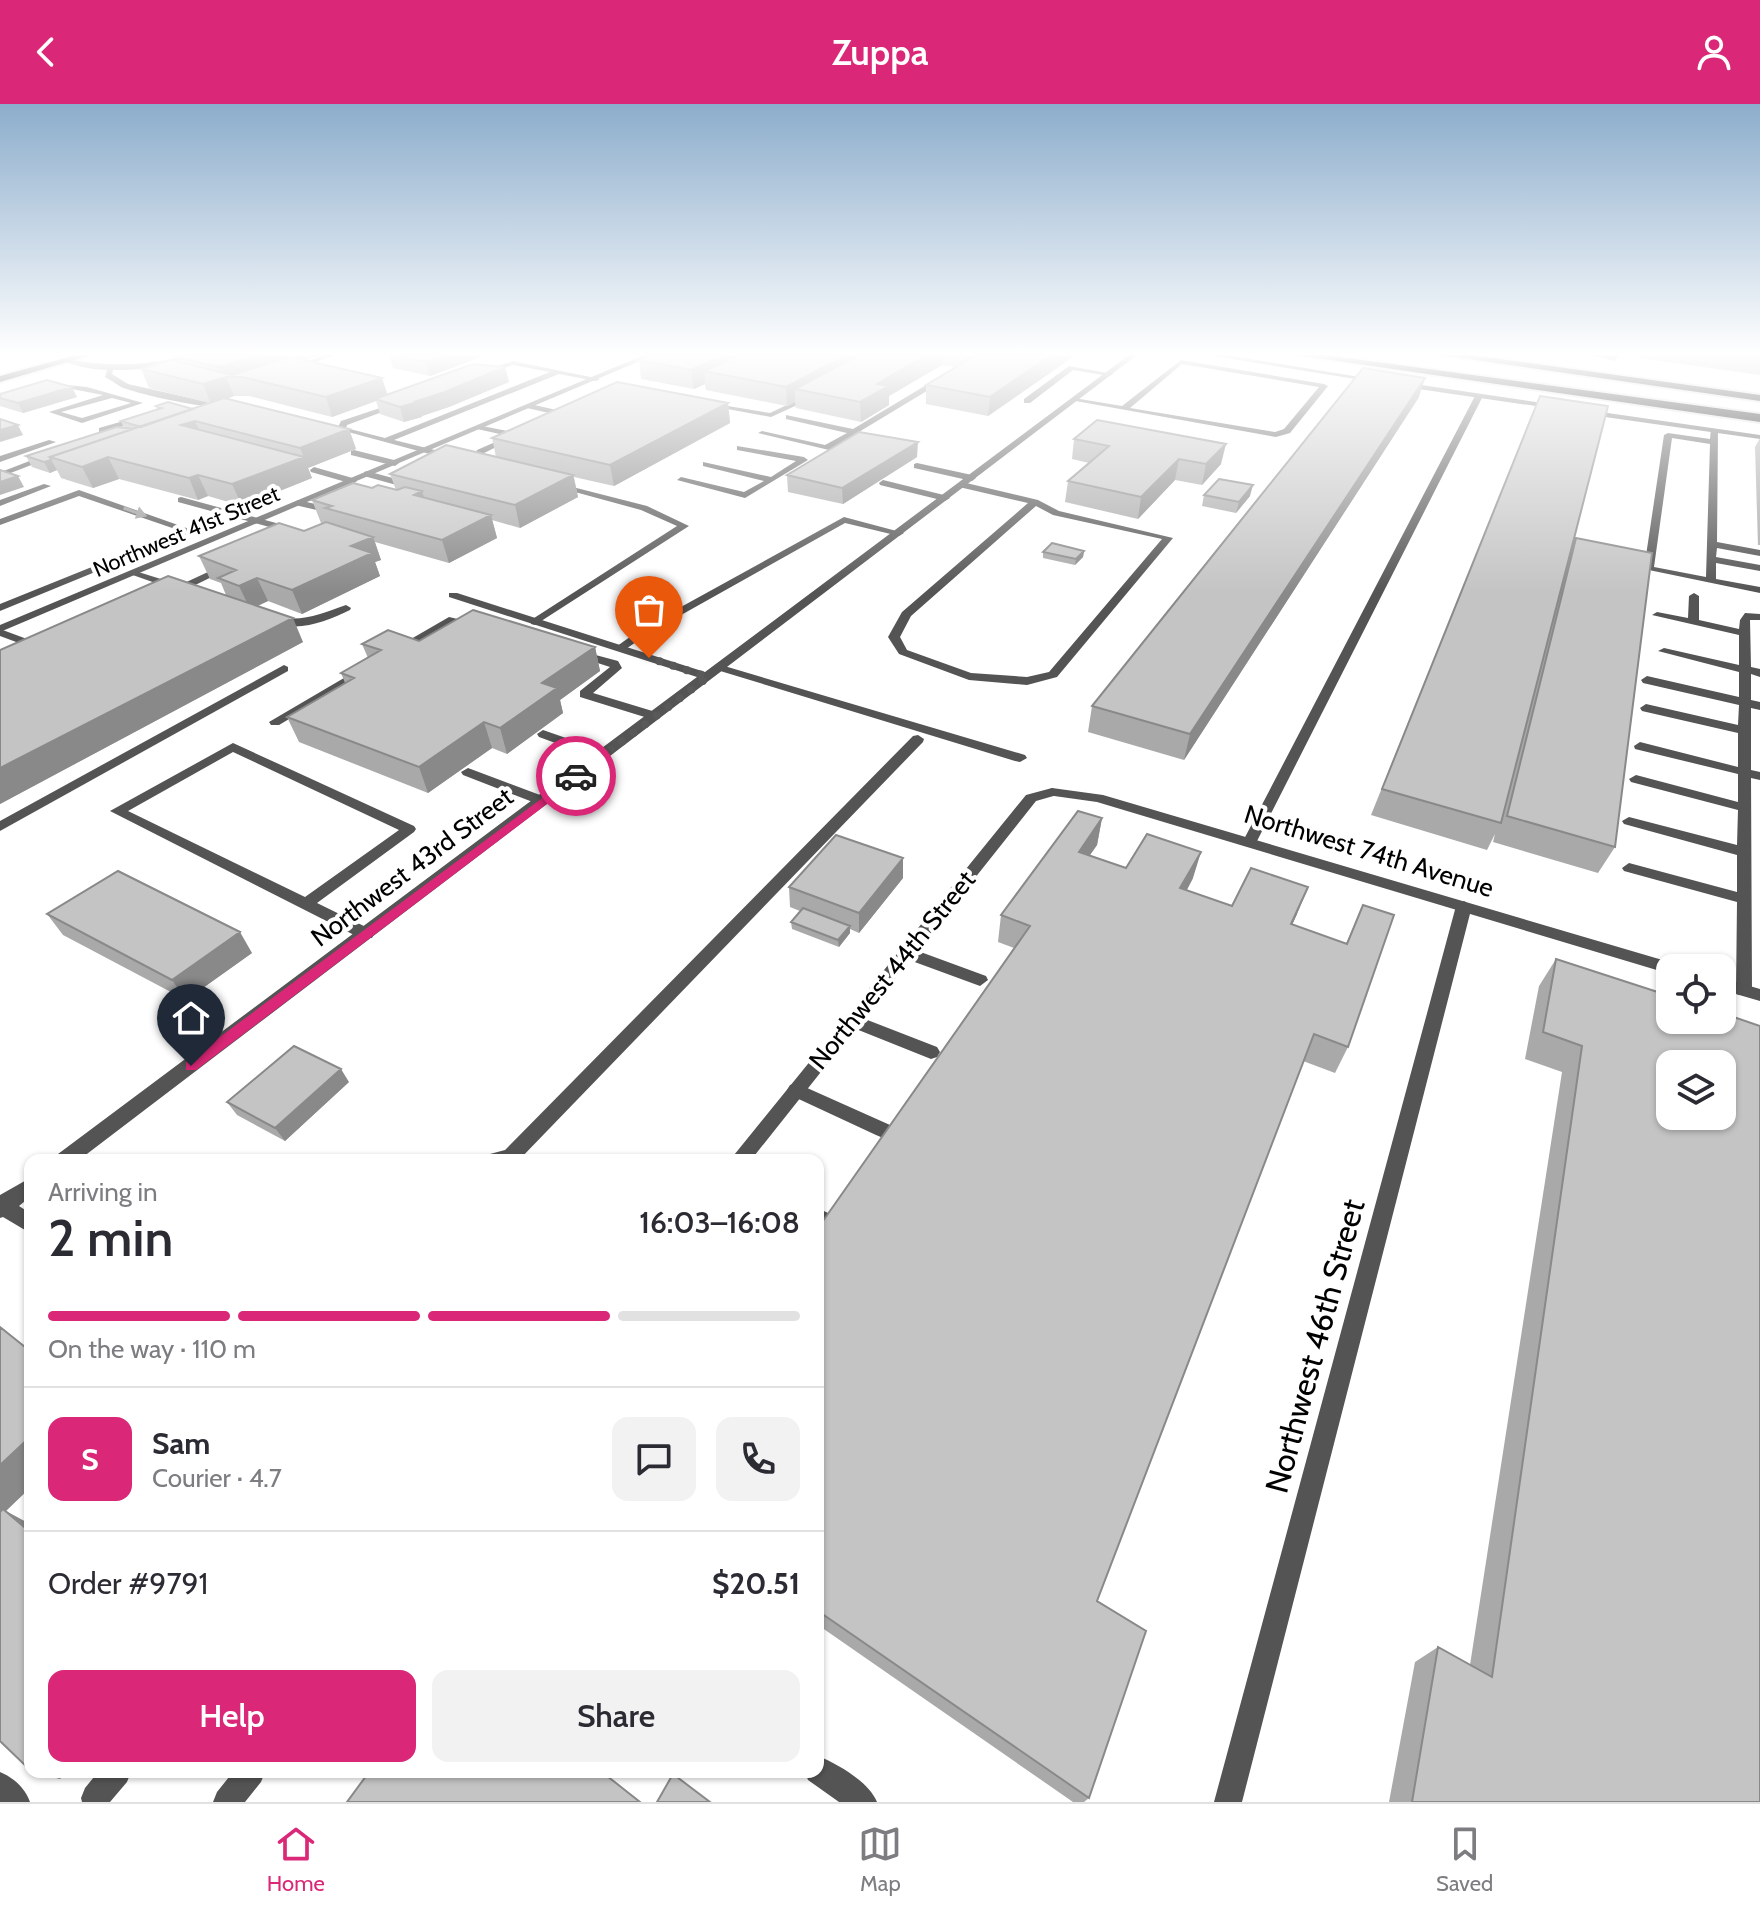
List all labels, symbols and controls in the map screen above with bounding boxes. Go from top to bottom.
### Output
icon: back [24,30,68,74]
text: Zuppa [832,30,928,74]
icon: person [1692,30,1736,74]
street label: Northwest 41st Street [89,480,284,583]
one-way arrow [123,506,147,519]
pin [615,576,683,658]
icon: bag [627,588,671,632]
courier [536,736,616,816]
icon: car [554,754,598,798]
street label: Northwest 43rd Street [305,780,519,953]
street label: Northwest 74th Avenue [1241,798,1497,904]
street label: Northwest 44th Street [802,864,982,1076]
map controls [1656,954,1736,1130]
button: locate [1656,954,1736,1034]
pin [157,984,225,1066]
icon: home [169,996,213,1040]
button: layers [1656,1050,1736,1130]
text: Arriving in [48,1176,158,1208]
street label: Northwest 46th Street [1257,1194,1373,1497]
text: 16:03–16:08 [639,1204,800,1241]
text: 2 min [48,1206,173,1269]
text: On the way · 110 m [48,1333,256,1365]
button: chat [612,1417,696,1501]
button: phone [716,1417,800,1501]
text: Sam [152,1425,210,1462]
text: S [81,1441,99,1478]
text: Courier · 4.7 [152,1462,282,1494]
text: Order #9791 [48,1565,208,1602]
text: $20.51 [712,1565,800,1602]
button: Help [48,1670,416,1762]
button: Share [432,1670,800,1762]
tab: Home [267,1822,325,1897]
tab: Map [858,1822,902,1897]
tab: Saved [1436,1822,1493,1897]

